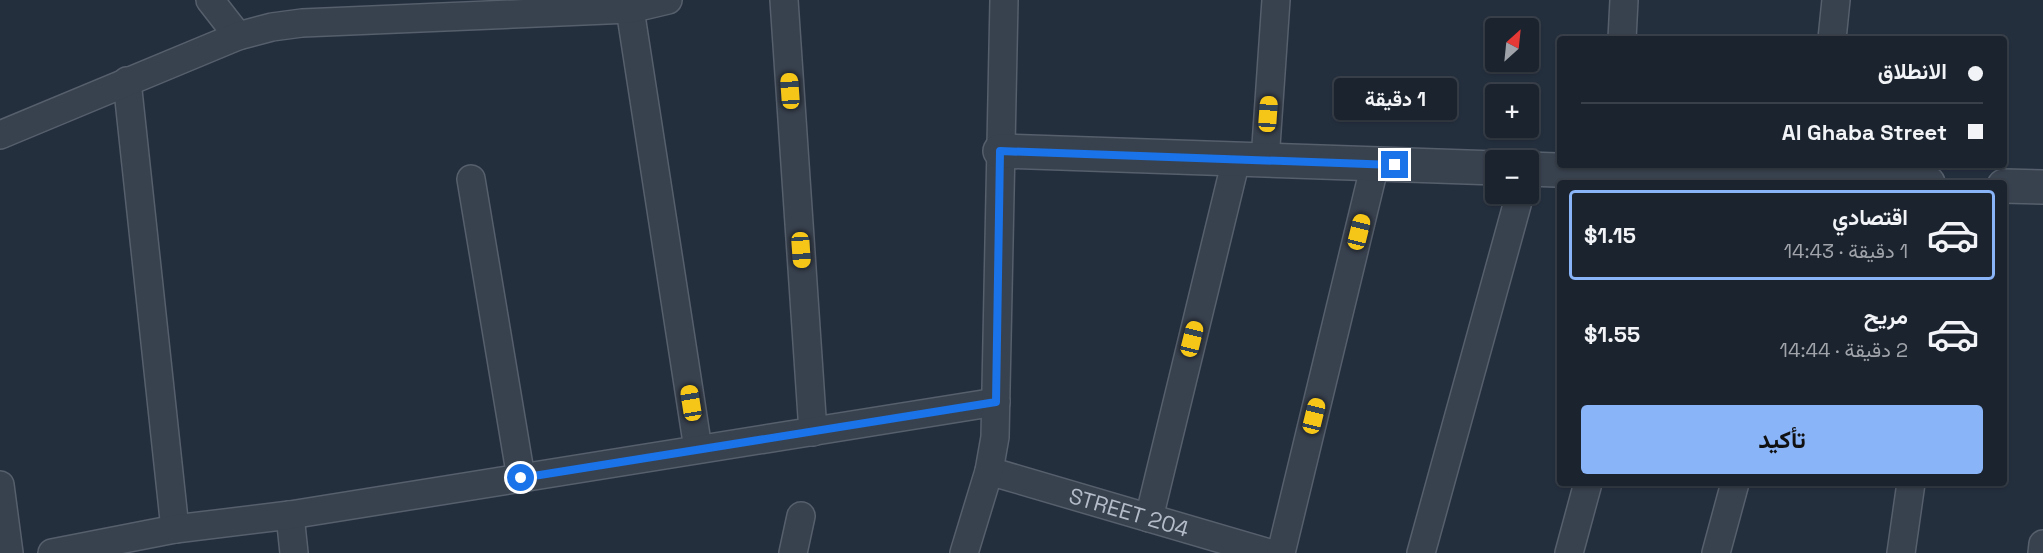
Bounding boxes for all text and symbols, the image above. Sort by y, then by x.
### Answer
north arrow [1485,18,1539,72]
map controls [1485,18,1539,204]
text: الانطلاق [1878,57,1947,85]
car [780,72,800,110]
callout: 1 دقيقة [1334,78,1456,120]
button: + [1485,84,1539,138]
text: 1 دقيقة [1365,86,1426,112]
car [1258,95,1278,133]
text: Al Ghaba Street [1782,118,1947,146]
button: − [1485,150,1539,204]
route end [1381,151,1408,178]
text: اقتصادي [1832,203,1908,231]
icon: car [1926,208,1980,262]
car [1346,212,1372,252]
text: $1.15 [1584,221,1636,249]
car [791,231,811,269]
text: 1 دقيقة · 14:43 [1784,238,1908,264]
text: مريح [1864,302,1908,330]
icon: car [1926,307,1980,361]
car [1179,319,1205,359]
text: $1.55 [1584,320,1640,348]
text: 2 دقيقة · 14:44 [1780,337,1908,363]
car [679,384,703,422]
car [1301,396,1327,436]
button: تأكيد [1581,405,1983,474]
route start [507,464,534,491]
street label: STREET 204 [1066,481,1193,543]

